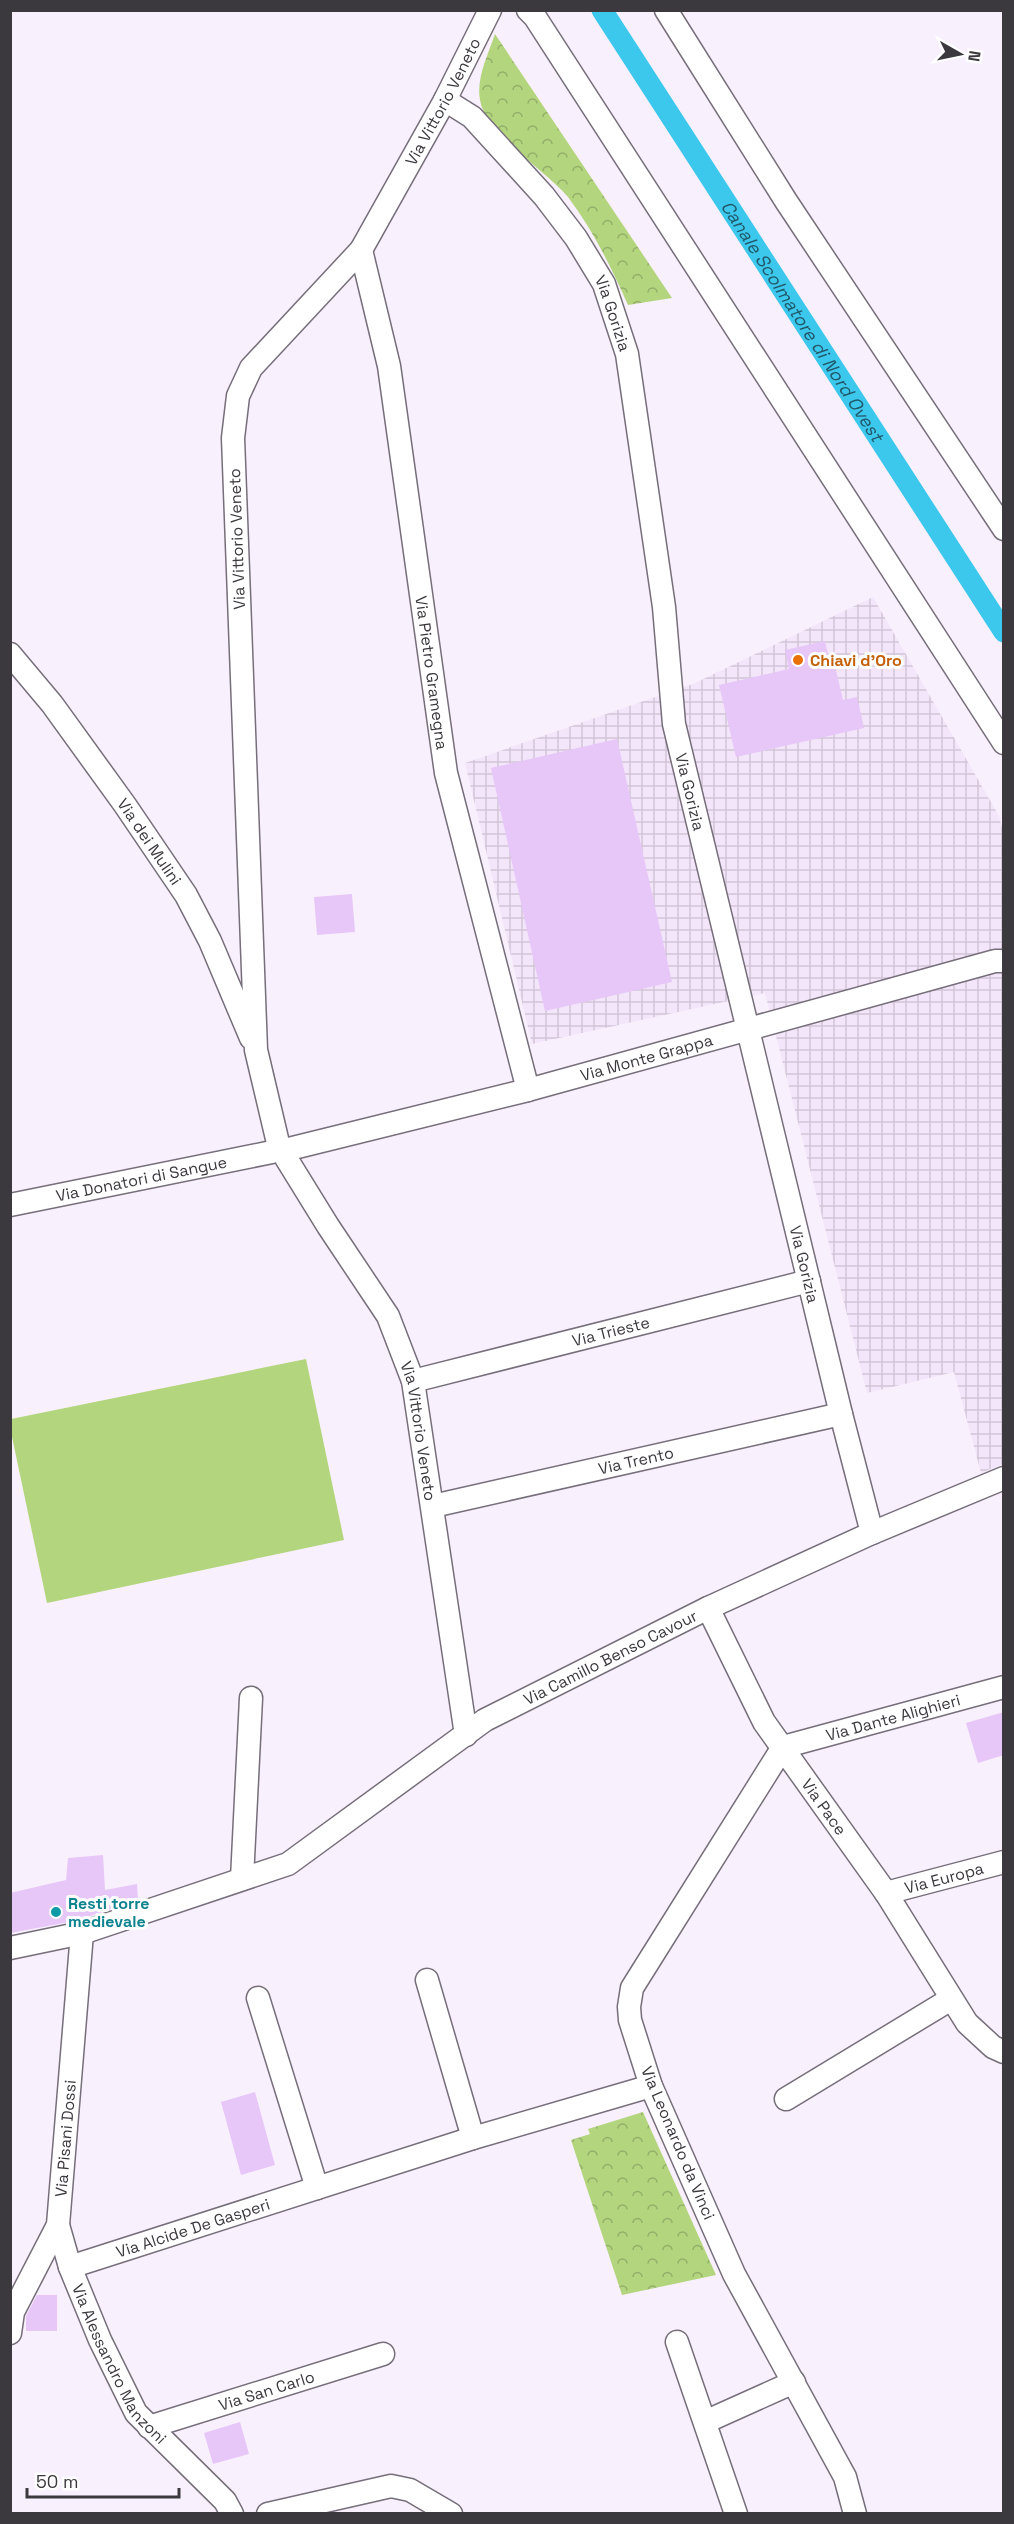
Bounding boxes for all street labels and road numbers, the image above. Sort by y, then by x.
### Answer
street label: Via Vittorio Veneto [400,34,485,169]
street label: Via Gorizia [590,271,636,354]
street label: Via Vittorio Veneto [224,468,250,610]
street label: Via Pietro Gramegna [411,594,453,751]
street label: Via Gorizia [671,751,710,833]
street label: Via dei Mulini [113,794,187,889]
street label: Via Monte Grappa [578,1029,715,1086]
street label: Via Donatori di Sangue [54,1151,229,1206]
street label: Via Gorizia [785,1223,824,1305]
street label: Via Trieste [570,1311,652,1351]
street label: Via Vittorio Veneto [396,1358,441,1502]
street label: Via Trento [596,1442,676,1479]
street label: Via Camillo Benso Cavour [520,1605,701,1709]
street label: Via Dante Alighieri [823,1689,962,1745]
street label: Via Pace [797,1774,852,1839]
street label: Via Europa [902,1857,986,1898]
street label: Via Leonardo da Vinci [636,2063,720,2223]
street label: Via Pisani Dossi [50,2079,80,2198]
street label: Via Alcide De Gasperi [113,2193,272,2262]
street label: Via Alessandro Manzoni [67,2280,171,2448]
street label: Via San Carlo [216,2366,317,2415]

